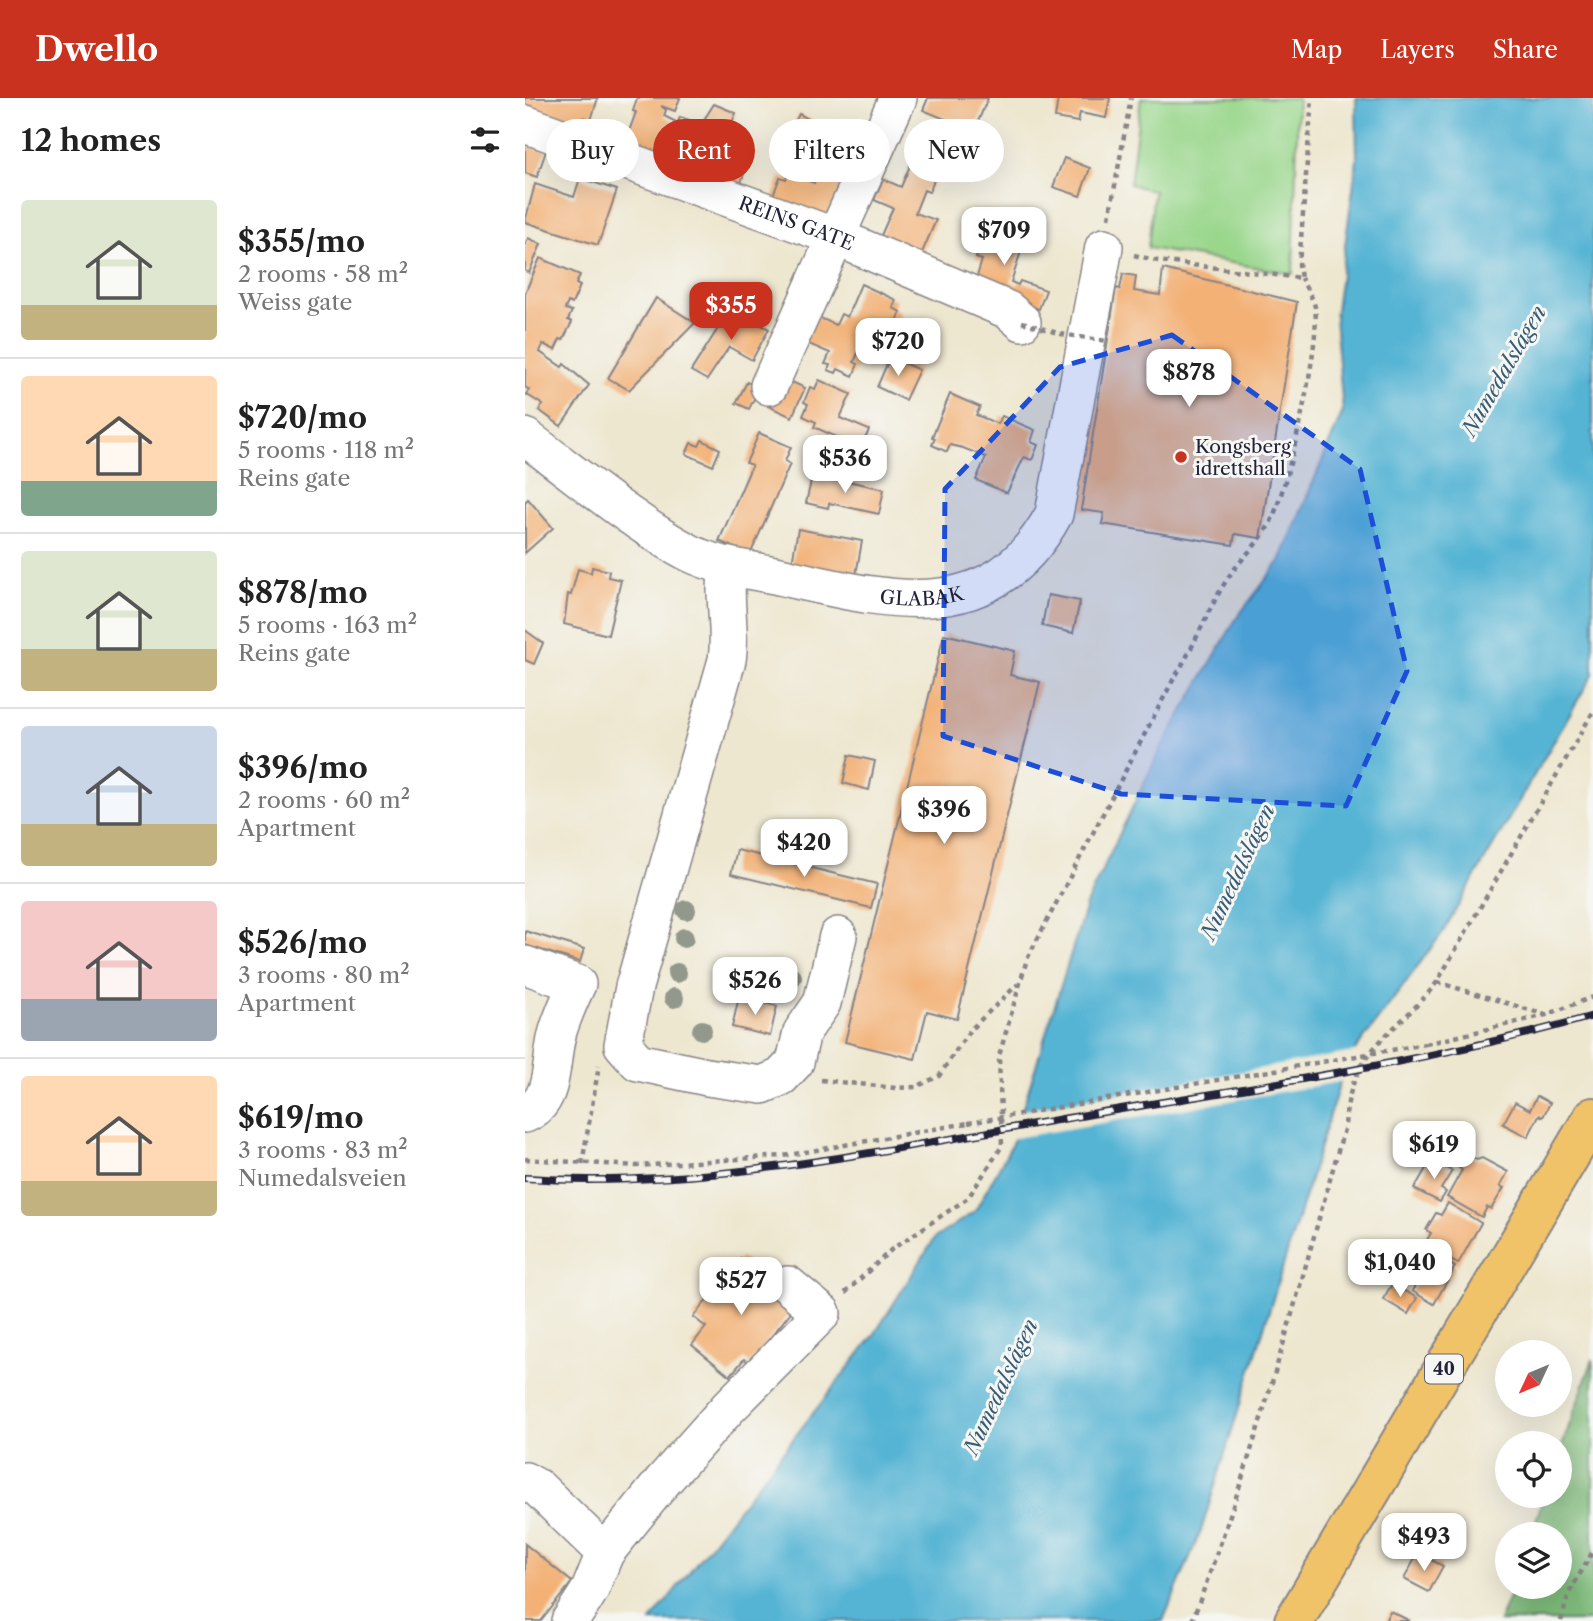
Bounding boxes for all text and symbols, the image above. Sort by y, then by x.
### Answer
text: Dwello [35,29,158,70]
text: Map [1291,35,1342,64]
text: Layers [1380,35,1455,64]
text: Share [1493,35,1558,64]
chip: Buy [546,119,639,182]
chip: Rent [653,119,755,182]
chip: Filters [769,119,890,182]
chip: New [904,119,1004,182]
icon: filters [466,121,504,159]
text: 12 homes [21,122,161,159]
street label: REINS GATE [736,192,858,255]
pin: $709 [963,208,1045,267]
text: $709 [977,216,1031,244]
text: $355/mo [238,223,365,260]
icon: home [77,228,161,312]
text: 2 rooms · 58 m² [238,260,408,288]
pin: $355 [690,282,772,342]
text: Weiss gate [238,288,352,316]
text: $355 [705,291,757,319]
water label: Numedalslågen [1455,301,1551,442]
pin: $720 [857,318,939,378]
text: $720 [871,327,925,355]
pin: $878 [1148,350,1230,409]
text: $878 [1162,358,1216,386]
text: $720/mo [238,399,367,436]
icon: home [77,404,161,488]
place label: Kongsberg idrettshall [1195,435,1292,480]
text: 5 rooms · 118 m² [238,436,414,464]
pin: $536 [804,436,886,495]
text: $536 [819,444,871,472]
marker: Kongsberg idrettshall [1173,449,1189,465]
text: Reins gate [238,464,350,492]
text: $878/mo [238,574,368,611]
icon: home [77,579,161,663]
street label: GLABAK [879,582,967,611]
text: 5 rooms · 163 m² [238,611,417,639]
text: Reins gate [238,639,350,667]
text: $396/mo [238,749,368,786]
icon: home [77,754,161,838]
text: 2 rooms · 60 m² [238,786,410,814]
pin: $396 [903,786,985,846]
text: $396 [917,795,971,823]
water label: Numedalslågen [1194,800,1280,945]
text: Apartment [238,814,356,842]
pin: $420 [763,820,845,879]
text: $420 [777,828,831,856]
text: $526/mo [238,924,367,961]
icon: home [77,929,161,1013]
pin: $526 [714,958,796,1017]
text: 3 rooms · 80 m² [238,961,410,989]
text: $526 [729,966,781,994]
text: Apartment [238,989,356,1017]
text: $619/mo [238,1099,363,1136]
icon: home [77,1104,161,1188]
pin: $619 [1393,1122,1475,1181]
text: $619 [1409,1130,1459,1158]
text: 3 rooms · 83 m² [238,1136,408,1164]
text: Numedalsveien [238,1164,407,1192]
pin: $1,040 [1343,1240,1457,1299]
text: $1,040 [1364,1248,1436,1276]
pin: $527 [700,1258,782,1317]
text: $527 [715,1266,767,1294]
water label: Numedalslågen [957,1315,1043,1460]
north arrow [1495,1340,1571,1418]
map controls [1495,1340,1572,1599]
road number: 40 [1425,1354,1463,1384]
button: locate [1495,1431,1572,1508]
pin: $493 [1383,1514,1465,1573]
text: $493 [1397,1522,1451,1550]
button: layers [1495,1522,1572,1599]

